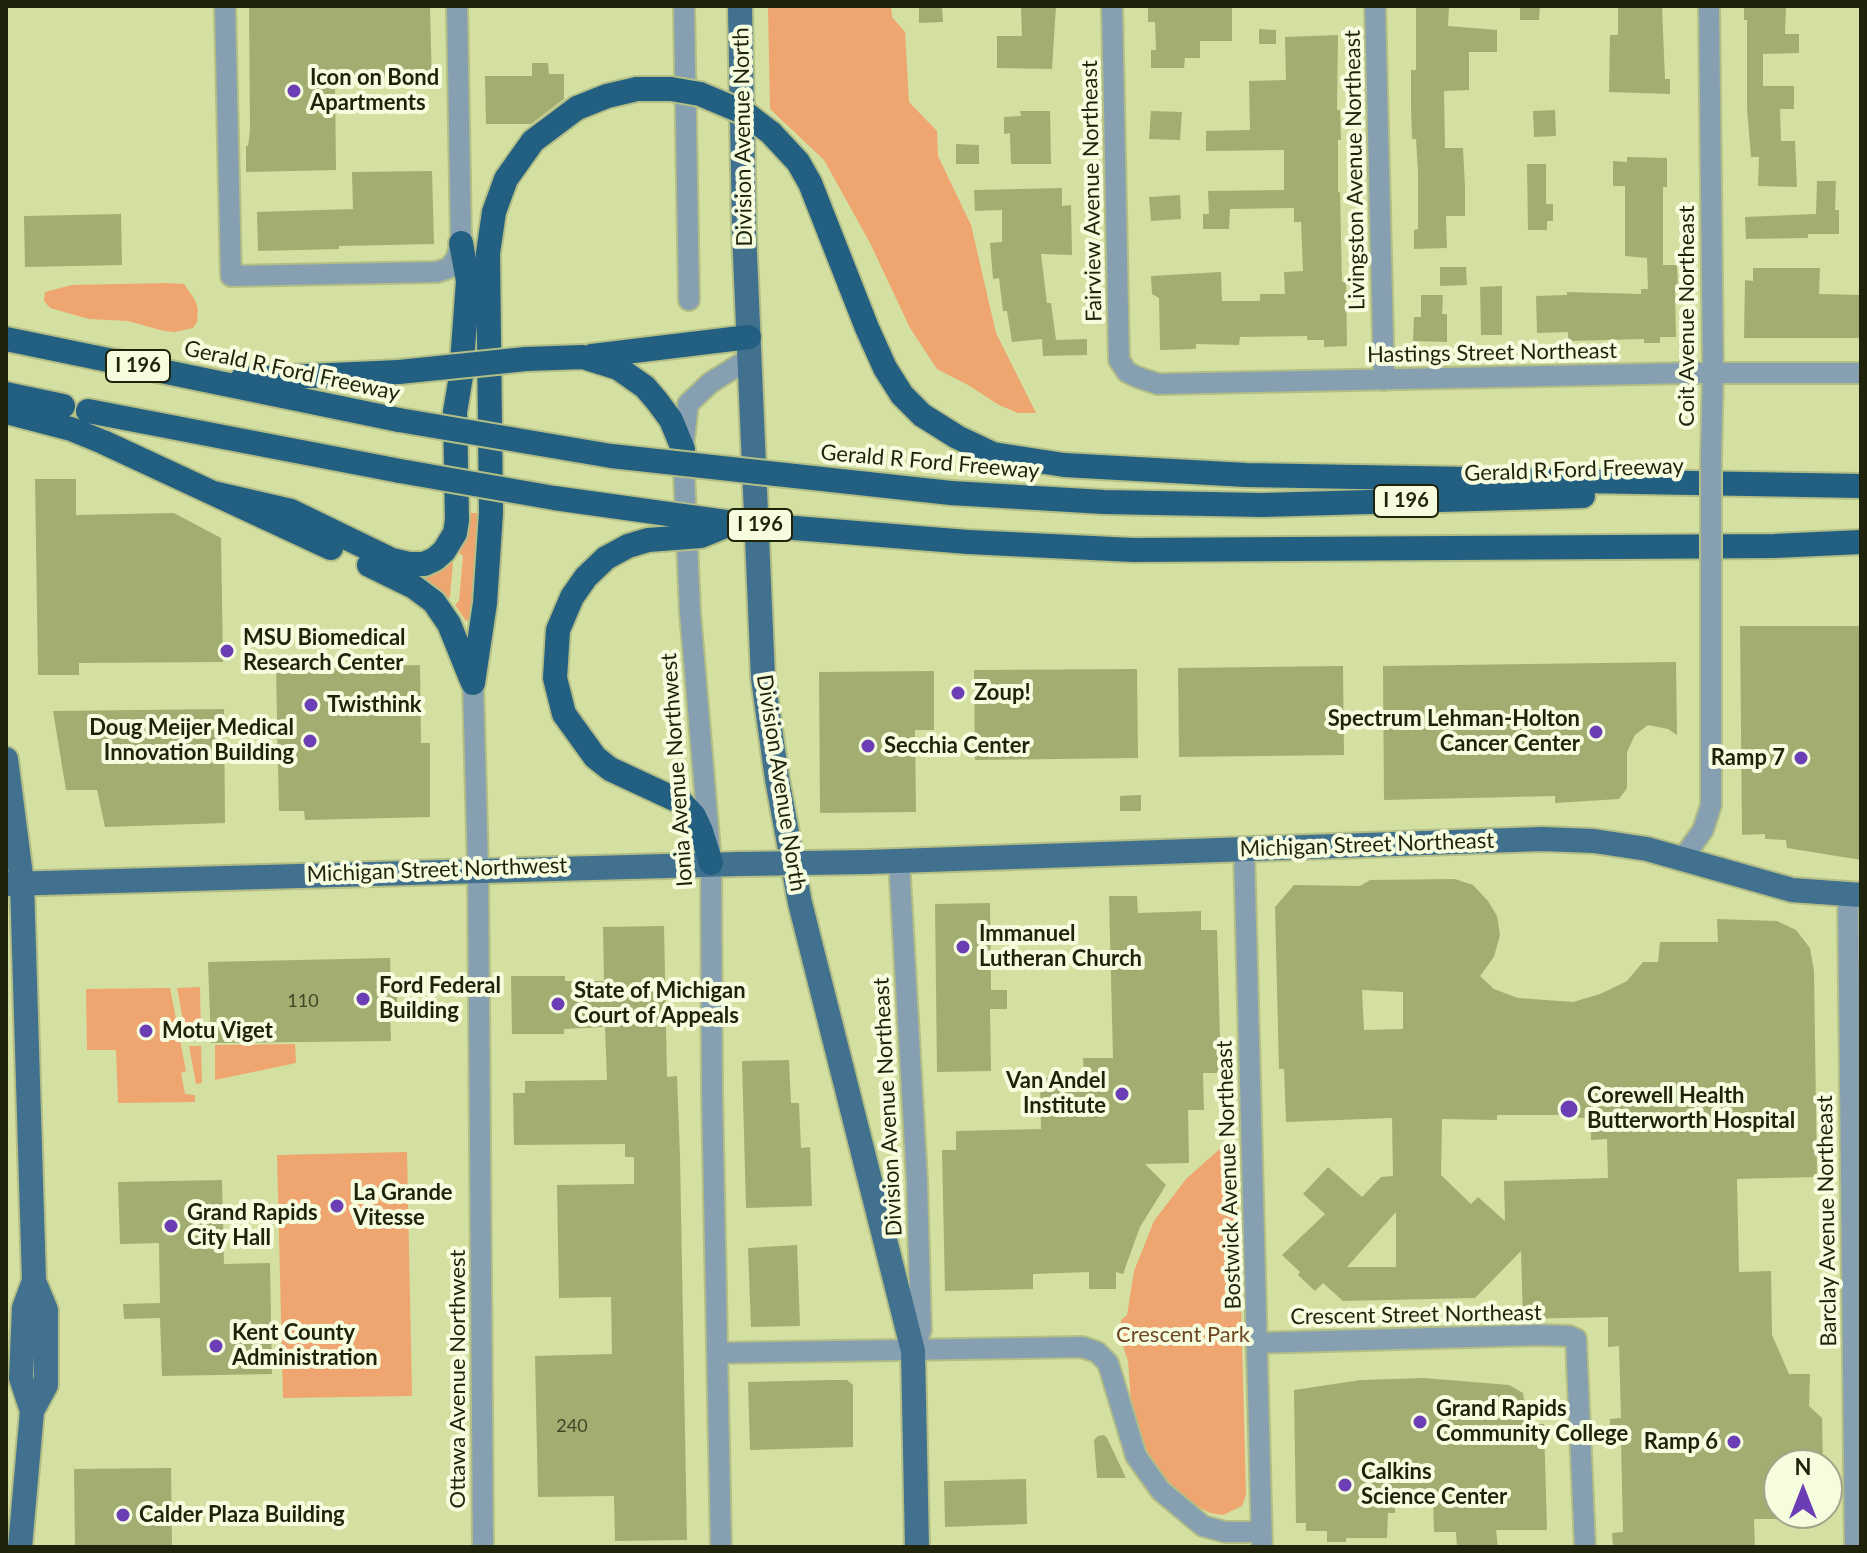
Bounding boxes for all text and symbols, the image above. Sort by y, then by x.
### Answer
street label: Division Avenue North [728,27,758,247]
street label: Livingston Avenue Northeast [1339,30,1371,310]
street label: Fairview Avenue Northeast [1077,60,1107,322]
place label: Icon on Bond Apartments [310,65,439,116]
marker: Icon on Bond Apartments [285,82,303,100]
street label: Coit Avenue Northeast [1674,205,1700,427]
street label: Gerald R Ford Freeway [182,335,402,407]
street label: Hastings Street Northeast [1367,338,1617,368]
road number: I 196 [106,350,170,382]
street label: Gerald R Ford Freeway [819,439,1041,485]
street label: Gerald R Ford Freeway [1464,453,1684,487]
road number: I 196 [1374,485,1438,517]
road number: I 196 [728,509,792,541]
place label: MSU Biomedical Research Center [243,625,406,676]
marker: MSU Biomedical Research Center [218,642,236,660]
street label: Ionia Avenue Northwest [656,652,698,888]
street label: Division Avenue North [751,673,811,893]
place label: Zoup! [974,680,1031,706]
marker: Zoup! [949,684,967,702]
place label: Twisthink [327,692,422,718]
marker: Twisthink [302,696,320,714]
place label: Spectrum Lehman-Holton Cancer Center [1328,706,1580,758]
place label: Doug Meijer Medical Innovation Building [89,715,294,766]
marker: Spectrum Lehman-Holton Cancer Center [1587,723,1605,741]
marker: Doug Meijer Medical Innovation Building [301,732,319,750]
place label: Secchia Center [884,733,1030,759]
marker: Secchia Center [859,737,877,755]
place label: Ramp 7 [1711,745,1785,771]
marker: Ramp 7 [1792,749,1810,767]
street label: Michigan Street Northeast [1239,827,1495,863]
street label: Michigan Street Northwest [306,852,568,888]
place label: Immanuel Lutheran Church [979,921,1142,972]
marker: Immanuel Lutheran Church [954,938,972,956]
place label: Ford Federal Building [379,973,501,1024]
street label: Division Avenue Northeast [868,977,908,1237]
place label: State of Michigan Court of Appeals [574,978,746,1030]
house number: 110 [287,990,319,1012]
marker: Ford Federal Building [354,990,372,1008]
marker: State of Michigan Court of Appeals [549,995,567,1013]
place label: Motu Viget [162,1018,273,1044]
marker: Motu Viget [137,1022,155,1040]
street label: Bostwick Avenue Northeast [1211,1040,1247,1310]
place label: Van Andel Institute [1006,1068,1106,1120]
place label: Corewell Health Butterworth Hospital [1587,1083,1795,1134]
marker: Van Andel Institute [1113,1085,1131,1103]
street label: Barclay Avenue Northeast [1812,1095,1842,1347]
marker: Corewell Health Butterworth Hospital [1558,1098,1580,1120]
place label: La Grande Vitesse [353,1180,453,1232]
marker: La Grande Vitesse [328,1197,346,1215]
place label: Grand Rapids City Hall [187,1200,318,1252]
marker: Grand Rapids City Hall [162,1217,180,1235]
street label: Ottawa Avenue Northwest [445,1250,471,1508]
street label: Crescent Street Northeast [1290,1300,1542,1330]
place label: Kent County Administration [232,1320,378,1372]
park label: Crescent Park [1116,1322,1250,1348]
marker: Kent County Administration [207,1337,225,1355]
place label: Grand Rapids Community College [1436,1396,1628,1448]
marker: Grand Rapids Community College [1411,1413,1429,1431]
house number: 240 [556,1415,588,1437]
place label: Ramp 6 [1644,1429,1718,1455]
marker: Ramp 6 [1725,1433,1743,1451]
north arrow [1763,1449,1843,1529]
text: N [1795,1453,1811,1480]
place label: Calkins Science Center [1361,1459,1507,1510]
marker: Calkins Science Center [1336,1476,1354,1494]
place label: Calder Plaza Building [139,1502,345,1528]
marker: Calder Plaza Building [114,1506,132,1524]

